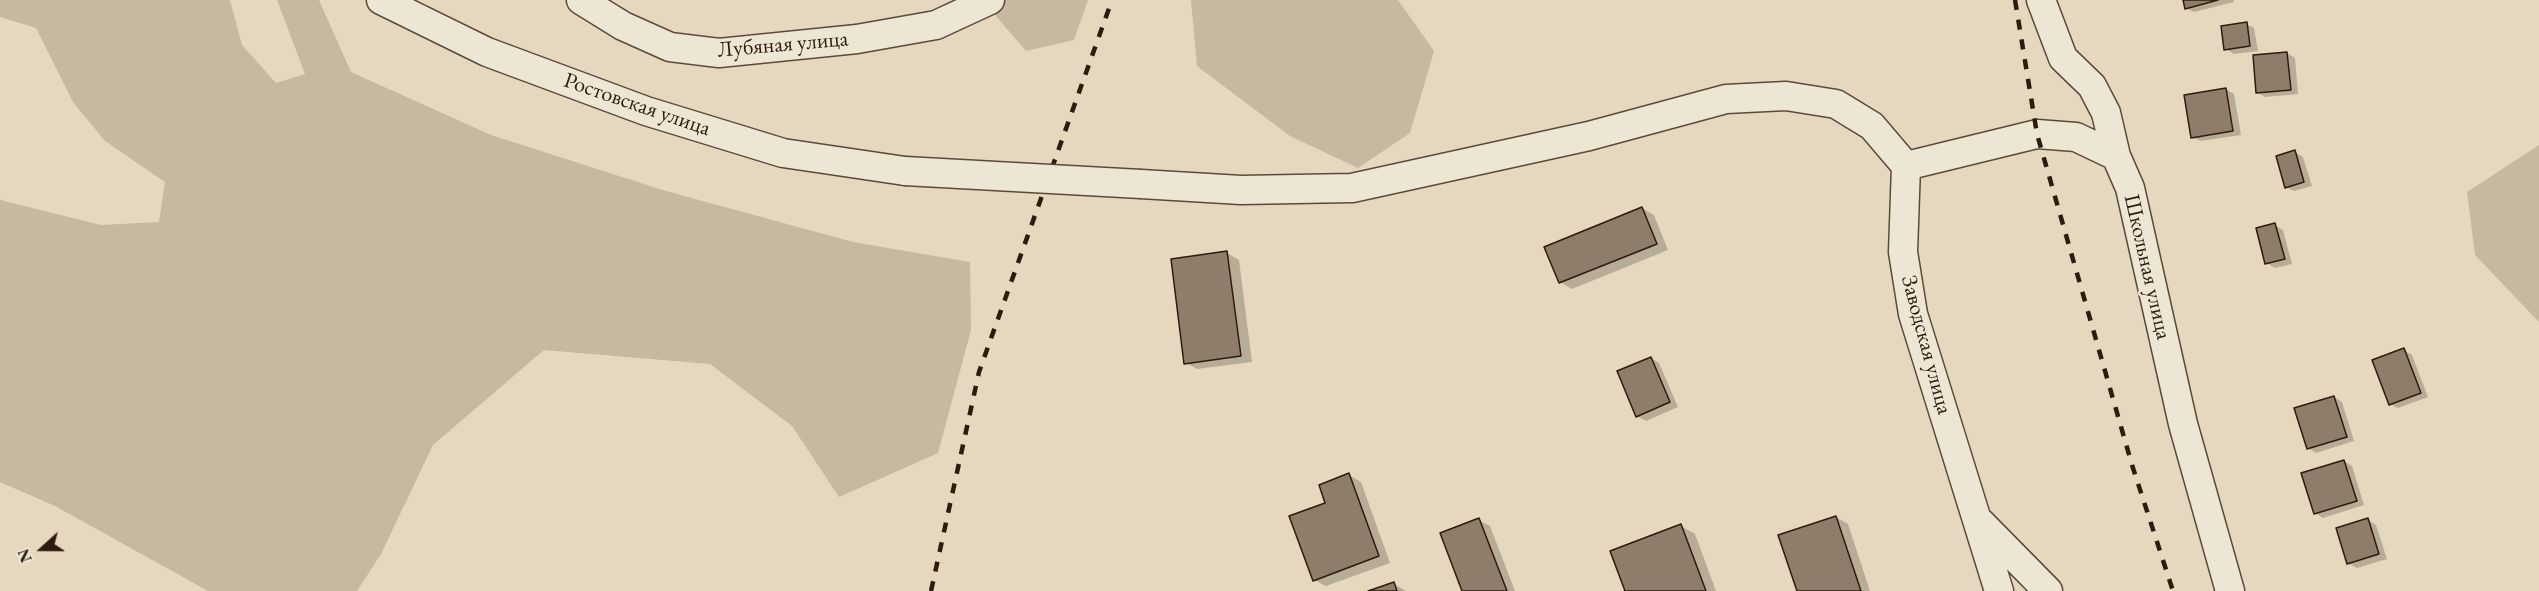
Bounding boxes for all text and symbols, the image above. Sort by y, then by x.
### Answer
street label: Лубяная улица [717,26,849,64]
street label: Ростовская улица [560,68,714,142]
street label: Школьная улица [2117,192,2177,342]
street label: Заводская улица [1895,273,1957,417]
north arrow [12,519,72,579]
text: N [13,546,37,565]

